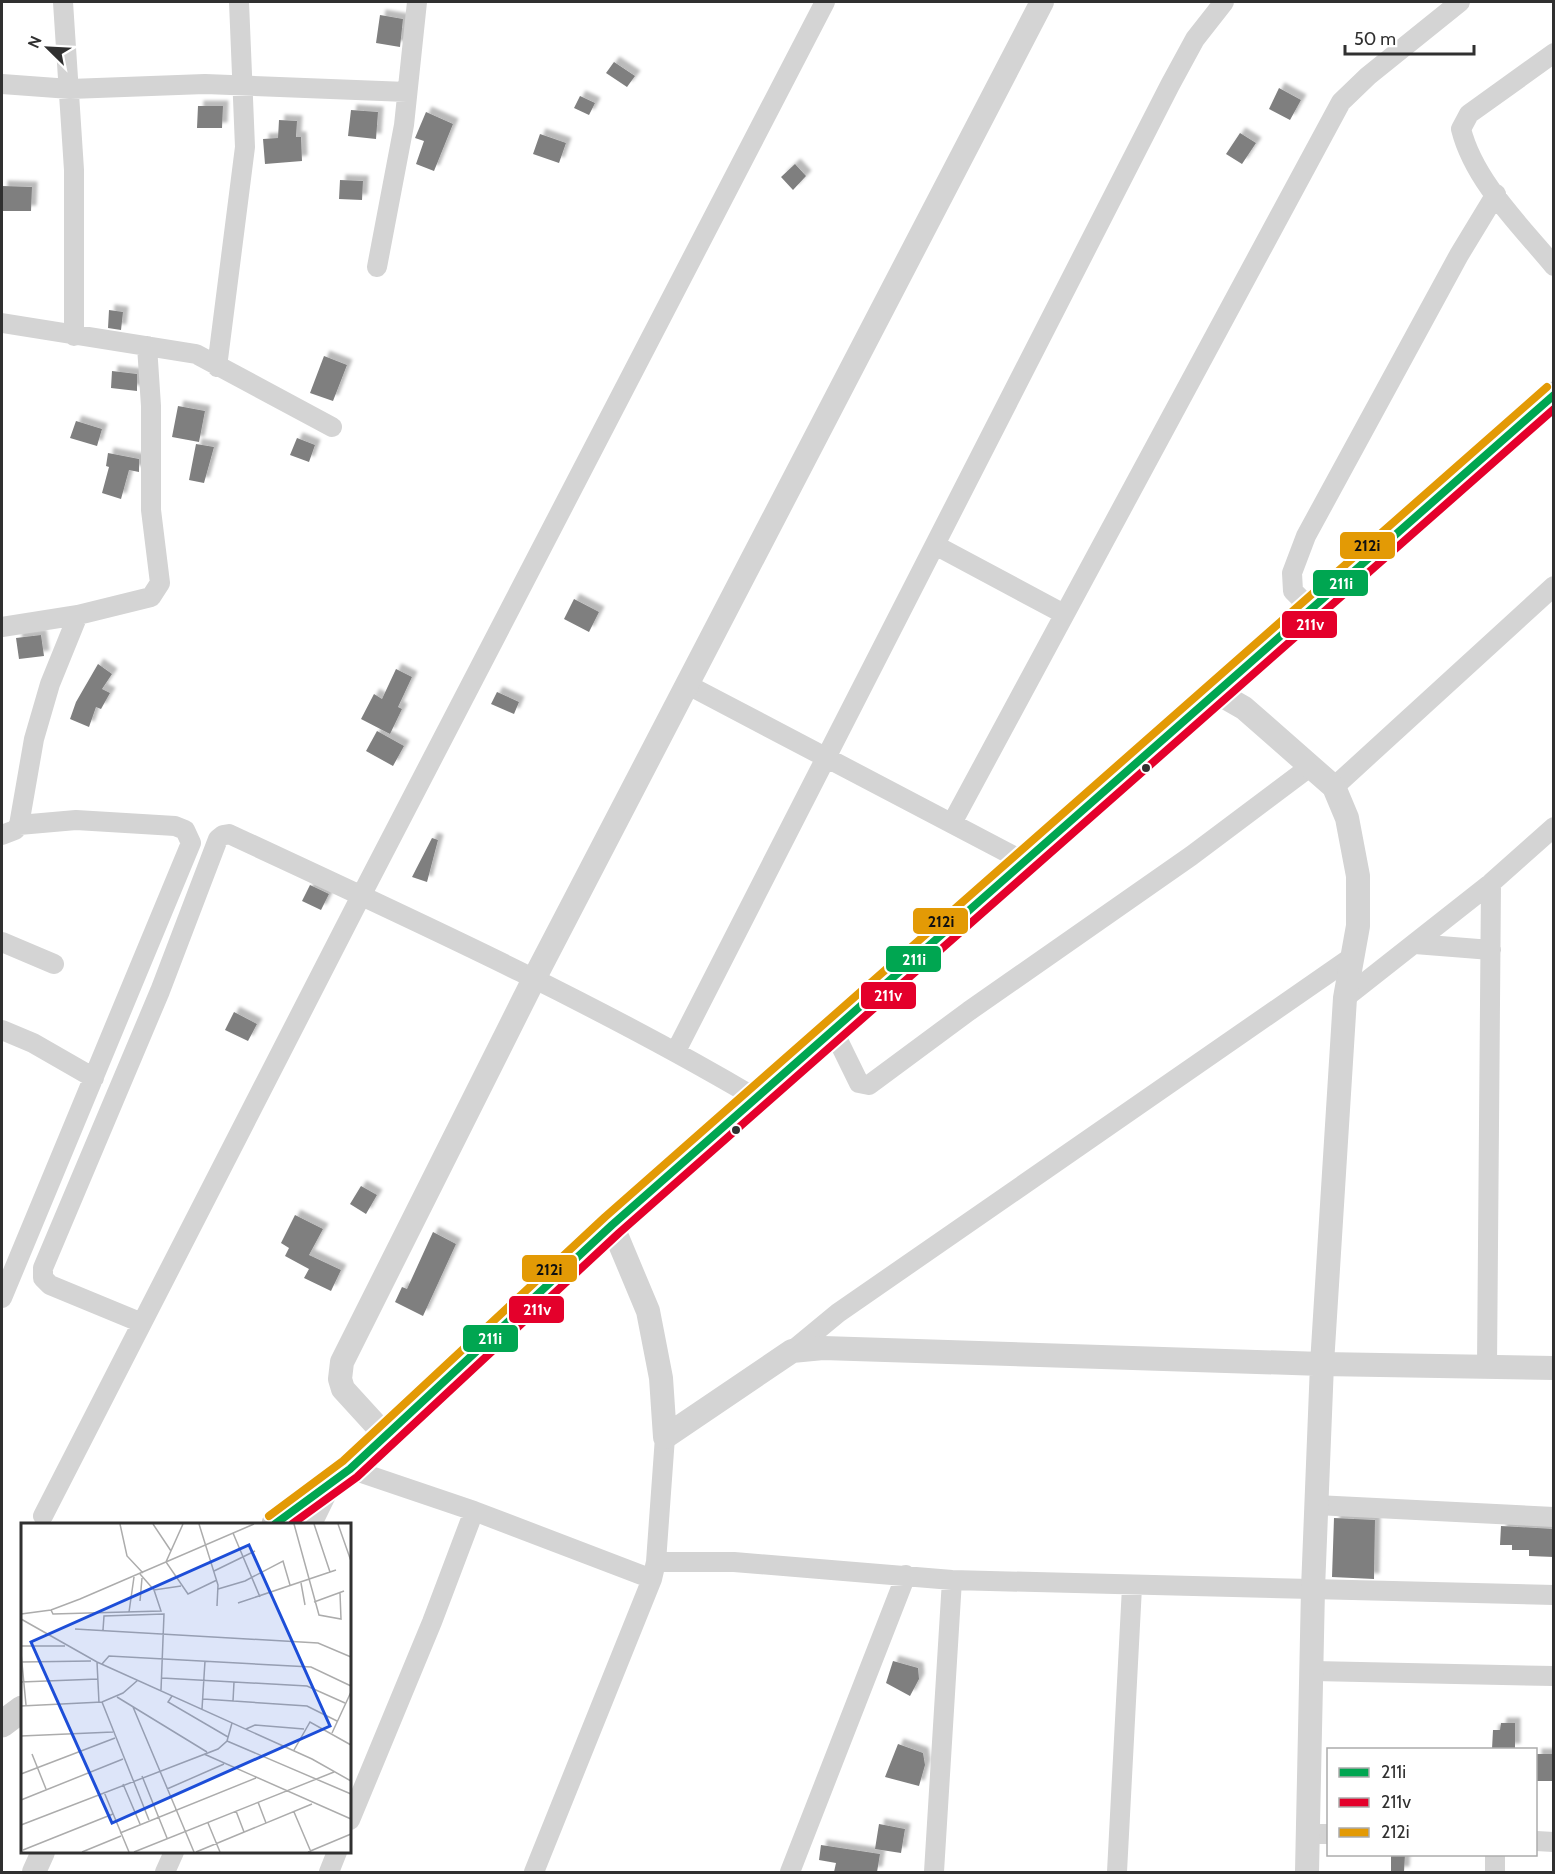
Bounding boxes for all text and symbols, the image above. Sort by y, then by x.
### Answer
north arrow [18,18,78,78]
scale bar [1345,18,1474,56]
text: 50 m [1354,28,1396,50]
text: N [24,33,46,51]
line badge: 212i [1339,531,1396,560]
text: 212i [1354,536,1380,555]
line badge: 211i [1312,569,1369,597]
text: 211i [1329,574,1353,593]
line badge: 211v [1281,610,1338,639]
text: 211v [1296,615,1324,634]
unlabelled marker [1140,762,1152,774]
line badge: 212i [912,907,969,935]
text: 212i [928,912,954,931]
line badge: 211i [885,945,942,973]
text: 211i [902,950,926,969]
line badge: 211v [860,981,917,1010]
text: 211v [874,986,902,1005]
unlabelled marker [730,1124,742,1136]
line badge: 212i [521,1254,578,1283]
text: 212i [536,1260,562,1279]
line badge: 211v [508,1295,565,1324]
text: 211v [523,1300,551,1319]
line badge: 211i [462,1324,519,1353]
text: 211i [478,1329,502,1348]
inset map [21,1523,351,1853]
legend [1327,1748,1537,1856]
text: 211i [1381,1761,1406,1783]
text: 211v [1381,1791,1411,1813]
text: 212i [1381,1821,1410,1843]

